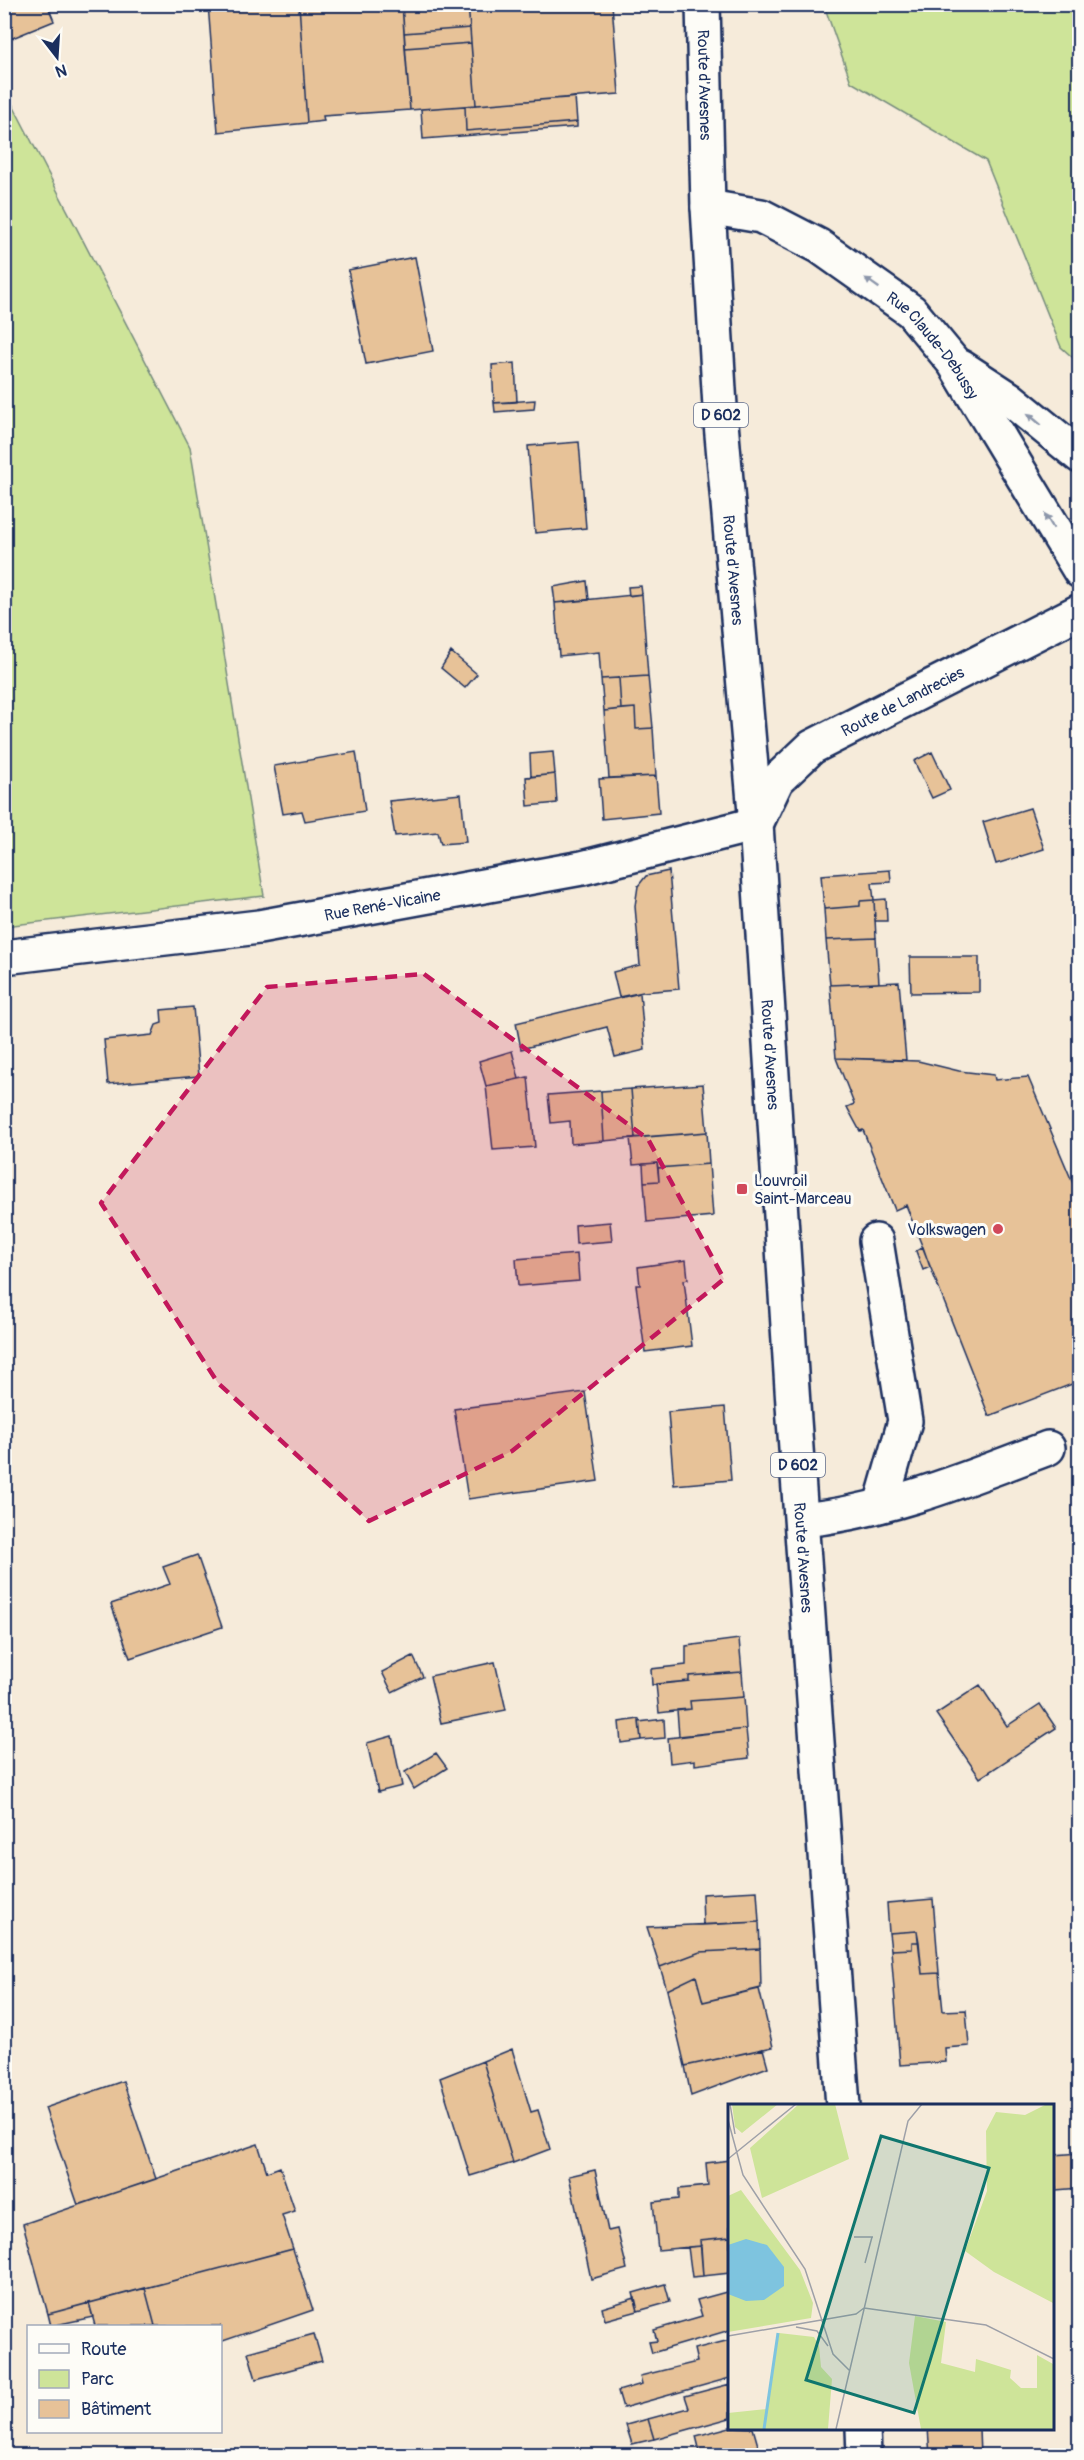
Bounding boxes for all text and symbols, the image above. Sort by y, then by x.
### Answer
north arrow [27,27,87,87]
street label: Route d'Avesnes [693,29,715,141]
text: N [53,59,69,82]
one-way arrow [864,278,880,290]
street label: Rue Claude-Debussy [882,288,983,403]
road number: D 602 [694,403,748,427]
one-way arrow [1026,413,1042,426]
one-way arrow [1044,513,1055,529]
street label: Route d'Avesnes [718,514,748,626]
street label: Route de Landrecies [838,662,968,742]
street label: Rue René-Vicaine [323,885,442,926]
street label: Route d'Avesnes [756,999,783,1110]
place label: Louvroil Saint-Marceau [754,1171,851,1209]
marker: Louvroil Saint-Marceau [735,1182,749,1196]
place label: Volkswagen [907,1220,986,1240]
marker: Volkswagen [991,1222,1005,1236]
road number: D 602 [771,1453,825,1477]
street label: Route d'Avesnes [789,1502,817,1613]
inset map [728,2104,1054,2430]
legend [27,2325,222,2433]
text: Route [81,2338,126,2361]
text: Parc [81,2368,114,2391]
text: Bâtiment [81,2398,152,2421]

